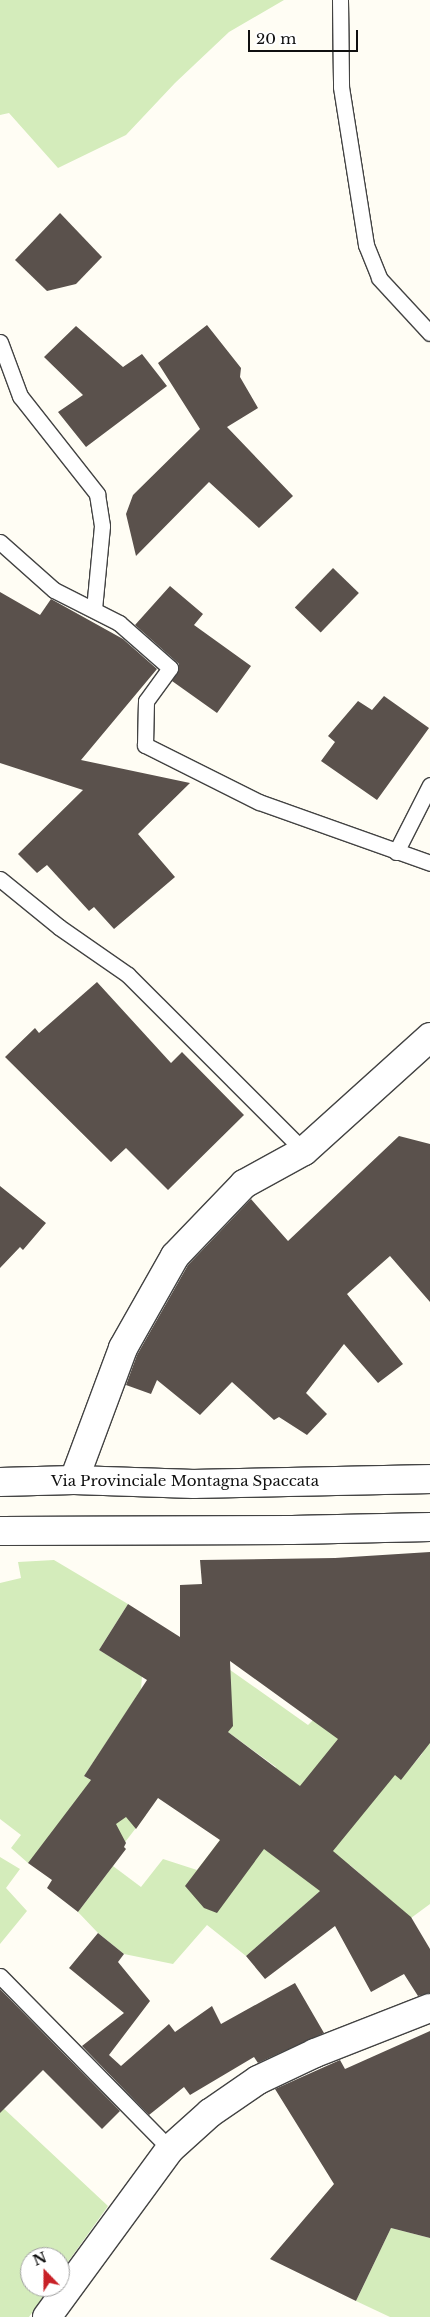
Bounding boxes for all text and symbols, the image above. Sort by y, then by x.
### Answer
scale bar [250,20,360,52]
text: 20 m [256,29,296,48]
street label: Via Provinciale Montagna Spaccata [51,1472,319,1490]
north arrow [20,2247,70,2297]
text: N [30,2248,49,2270]

